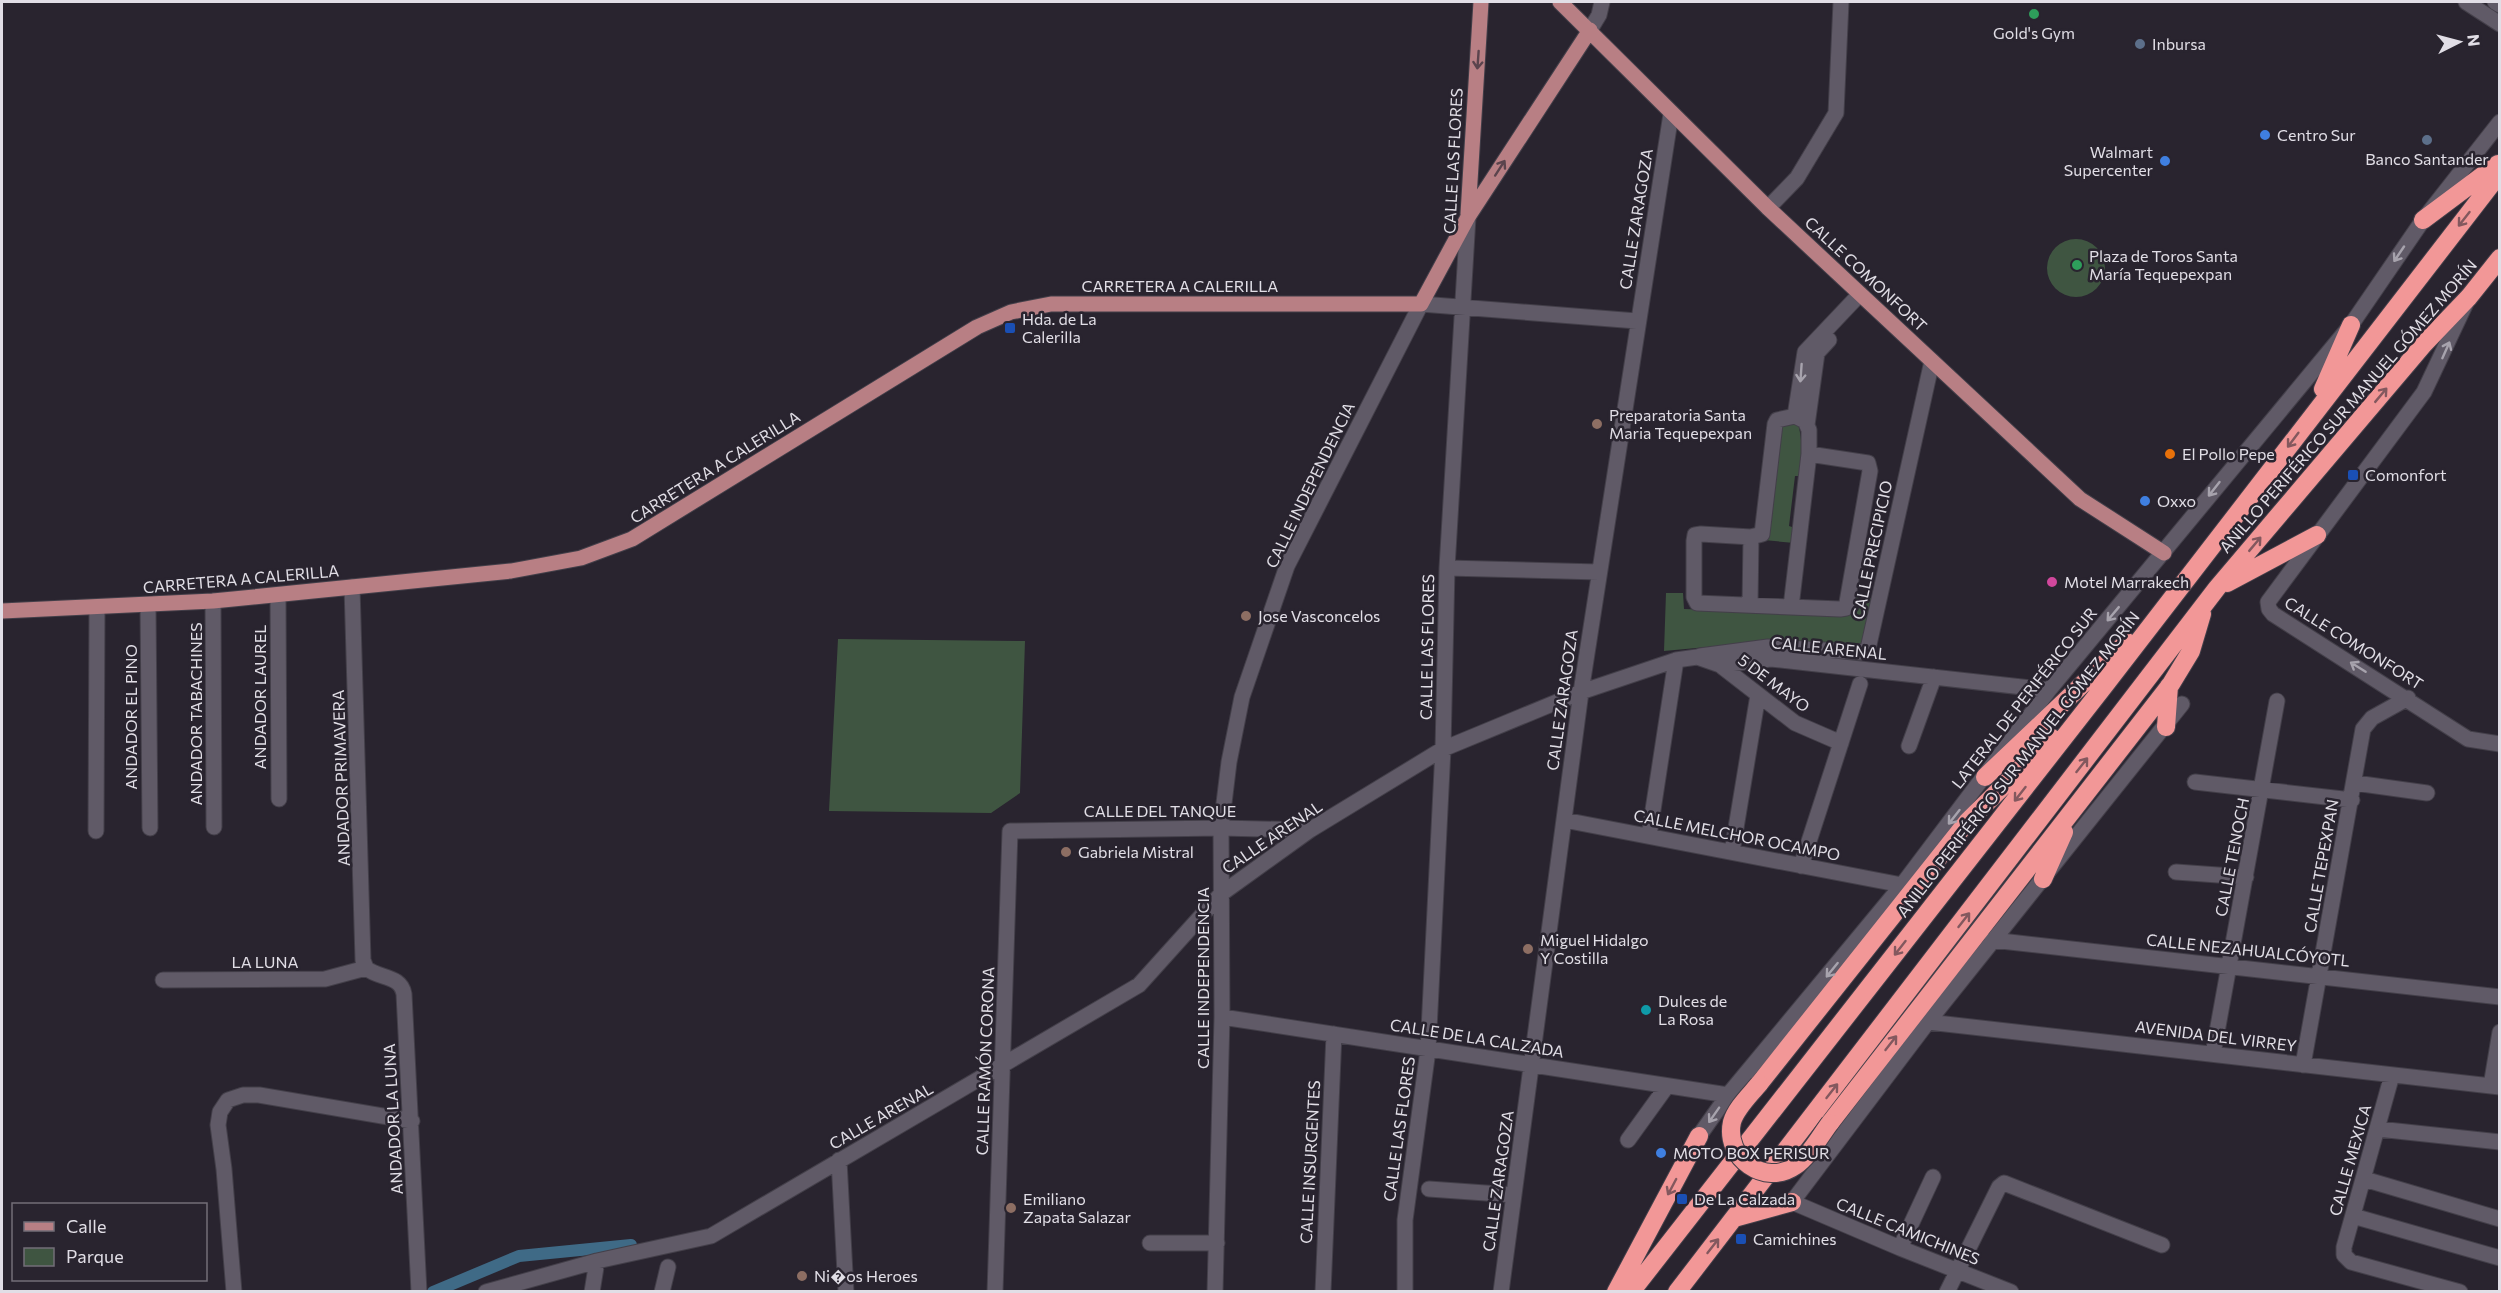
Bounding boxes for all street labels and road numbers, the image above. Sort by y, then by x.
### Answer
street label: CALLE LAS FLORES [1439,87,1466,234]
street label: CALLE ZARAGOZA [1615,147,1656,291]
street label: CALLE COMONFORT [1801,212,1931,335]
street label: ANILLO PERIFÉRICO SUR MANUEL GÓMEZ MORÍN [2215,255,2480,556]
street label: CARRETERA A CALERILLA [1082,276,1278,295]
street label: CALLE INDEPENDENCIA [1261,399,1358,571]
street label: CARRETERA A CALERILLA [626,406,803,527]
street label: CALLE PRECIPICIO [1847,479,1896,621]
street label: CARRETERA A CALERILLA [142,560,340,597]
street label: CALLE LAS FLORES [1416,574,1437,720]
street label: CALLE COMONFORT [2282,592,2427,693]
street label: LATERAL DE PERIFÉRICO SUR [1947,603,2100,792]
street label: ANILLO PERIFÉRICO SUR MANUEL GÓMEZ MORÍN [1892,607,2143,920]
street label: ANDADOR TABACHINES [186,622,205,806]
street label: ANDADOR LAUREL [250,625,269,769]
street label: CALLE ZARAGOZA [1542,628,1581,772]
street label: CALLE ARENAL [1770,632,1888,663]
street label: ANDADOR EL PINO [121,644,140,790]
street label: 5 DE MAYO [1735,650,1814,716]
street label: ANDADOR PRIMAVERA [328,689,353,867]
street label: CALLE ARENAL [1218,796,1325,877]
street label: CALLE TENOCH [2211,796,2252,918]
street label: CALLE TEPEXPAN [2299,798,2342,934]
street label: CALLE DEL TANQUE [1084,801,1236,820]
street label: CALLE MELCHOR OCAMPO [1632,805,1842,864]
street label: CALLE INDEPENDENCIA [1193,887,1212,1069]
street label: CALLE NEZAHUALCÓYOTL [2145,929,2351,970]
street label: LA LUNA [231,952,299,971]
street label: CALLE RAMÓN CORONA [972,966,997,1156]
street label: CALLE DE LA CALZADA [1389,1014,1565,1061]
street label: AVENIDA DEL VIRREY [2134,1016,2298,1055]
street label: ANDADOR LA LUNA [379,1043,406,1195]
street label: CALLE LAS FLORES [1379,1055,1418,1203]
street label: CALLE ARENAL [826,1078,936,1153]
street label: CALLE INSURGENTES [1296,1080,1323,1244]
street label: CALLE MEXICA [2325,1102,2375,1218]
street label: CALLE ZARAGOZA [1478,1109,1517,1253]
street label: CALLE CAMICHINES [1834,1193,1983,1268]

